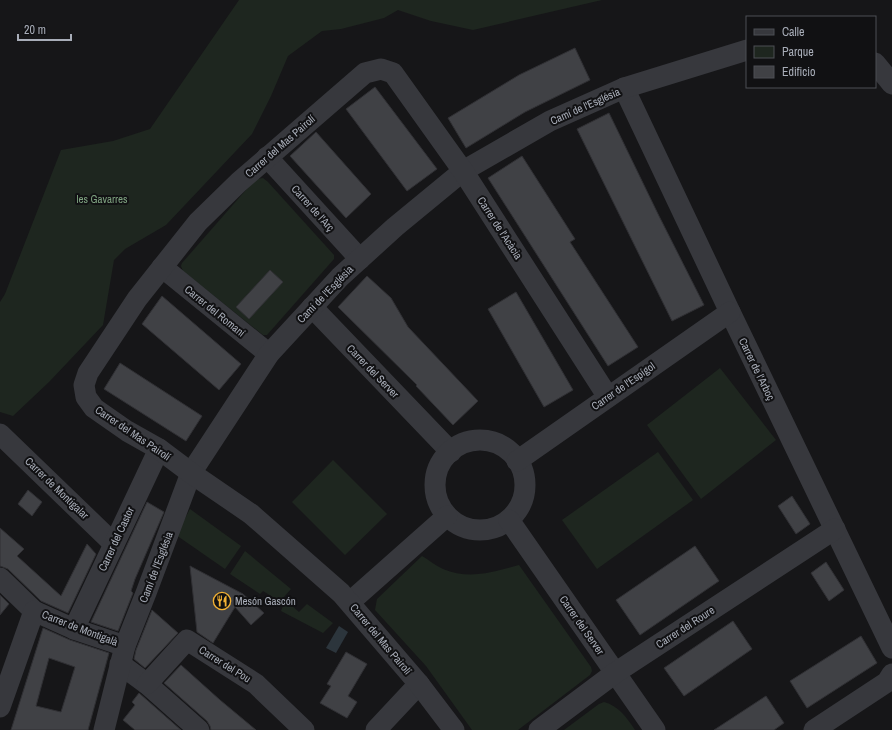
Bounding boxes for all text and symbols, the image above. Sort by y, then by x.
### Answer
scale bar [18,16,71,42]
legend [746,16,876,88]
text: 20 m [24,22,46,38]
text: Calle [782,24,804,40]
text: Parque [782,44,814,60]
text: Edificio [782,64,815,80]
street label: Camí de l'Església [548,84,622,128]
street label: Carrer del Mas Pairolí [242,111,318,180]
street label: Carrer de l'Arç [288,182,338,235]
park label: les Gavarres [76,192,128,206]
street label: Carrer de l'Acàcia [475,194,525,262]
street label: Camí de l'Església [294,262,356,326]
street label: Carrer del Romaní [182,282,249,340]
street label: Carrer de l'Arboç [736,335,778,403]
street label: Carrer del Server [344,341,402,401]
street label: Carrer de l'Espígol [589,359,657,413]
street label: Carrer del Mas Pairolí [93,403,174,464]
street label: Carrer de Montigalar [22,454,92,522]
street label: Carrer del Castor [95,505,137,573]
street label: Camí de l'Església [136,530,176,604]
restaurant icon: Mesón Gascón [212,591,232,611]
street label: Carrer del Server [556,593,608,657]
place label: Mesón Gascón [235,594,296,608]
street label: Carrer del Mas Pairolí [347,601,415,678]
street label: Carrer del Roure [653,603,717,651]
street label: Carrer de Montigalà [40,607,120,649]
street label: Carrer del Pou [196,643,254,685]

